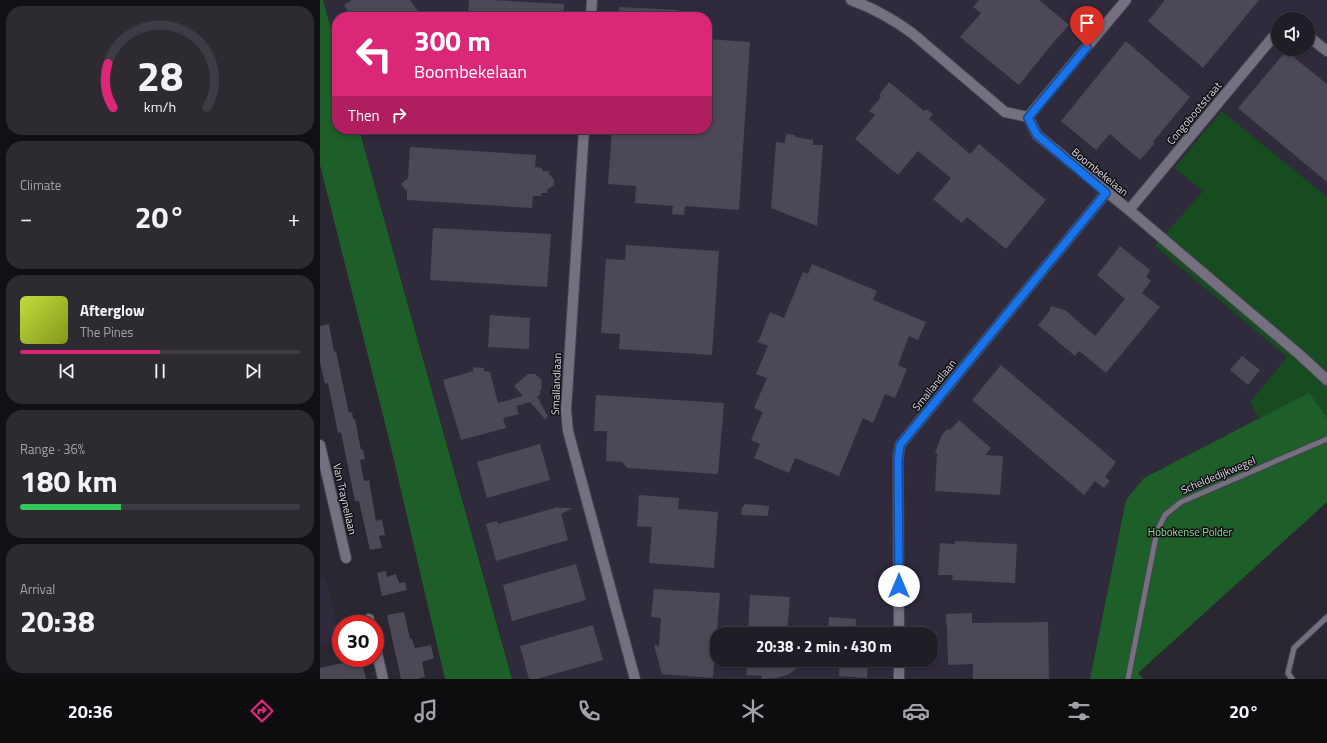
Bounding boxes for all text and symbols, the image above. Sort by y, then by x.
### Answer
pin [1070,6,1104,47]
icon: arrive [1076,12,1098,34]
map controls [1271,12,1315,56]
button: sound [1271,12,1315,56]
text: 300 m [414,19,491,62]
icon: left [348,28,400,80]
text: 28 [137,44,183,107]
text: Boombekelaan [414,58,527,85]
street label: Congobootstraat [1163,78,1225,148]
text: km/h [144,96,176,118]
text: Then [348,104,380,127]
icon: right [388,104,410,126]
street label: Boombekelaan [1068,144,1132,200]
text: Climate [20,175,61,195]
text: 20° [135,194,185,240]
text: − [20,201,32,235]
text: + [288,201,300,235]
text: Afterglow [80,299,145,322]
text: The Pines [80,322,133,342]
street label: Smallandlaan [547,352,565,415]
street label: Smallandlaan [908,356,960,414]
icon: previous [56,360,78,382]
icon: pause [149,360,171,382]
icon: next [242,360,264,382]
text: Range · 36% [20,439,85,459]
street label: Scheldedijkwegel [1178,452,1258,498]
text: 180 km [20,458,118,504]
street label: Van Traynellaan [329,462,361,536]
park label: Hobokense Polder [1148,524,1232,540]
position arrow [878,565,920,607]
text: Arrival [20,579,55,599]
text: 20:38 [20,598,95,644]
speed limit sign: 30 [332,615,384,667]
text: 20:38 · 2 min · 430 m [756,635,892,658]
icon: directions [248,697,276,725]
icon: music [412,697,440,725]
icon: phone [575,697,603,725]
icon: climate [739,697,767,725]
icon: car [902,697,930,725]
icon: filters [1065,697,1093,725]
text: 20:36 [68,698,113,725]
text: 20° [1229,698,1259,725]

